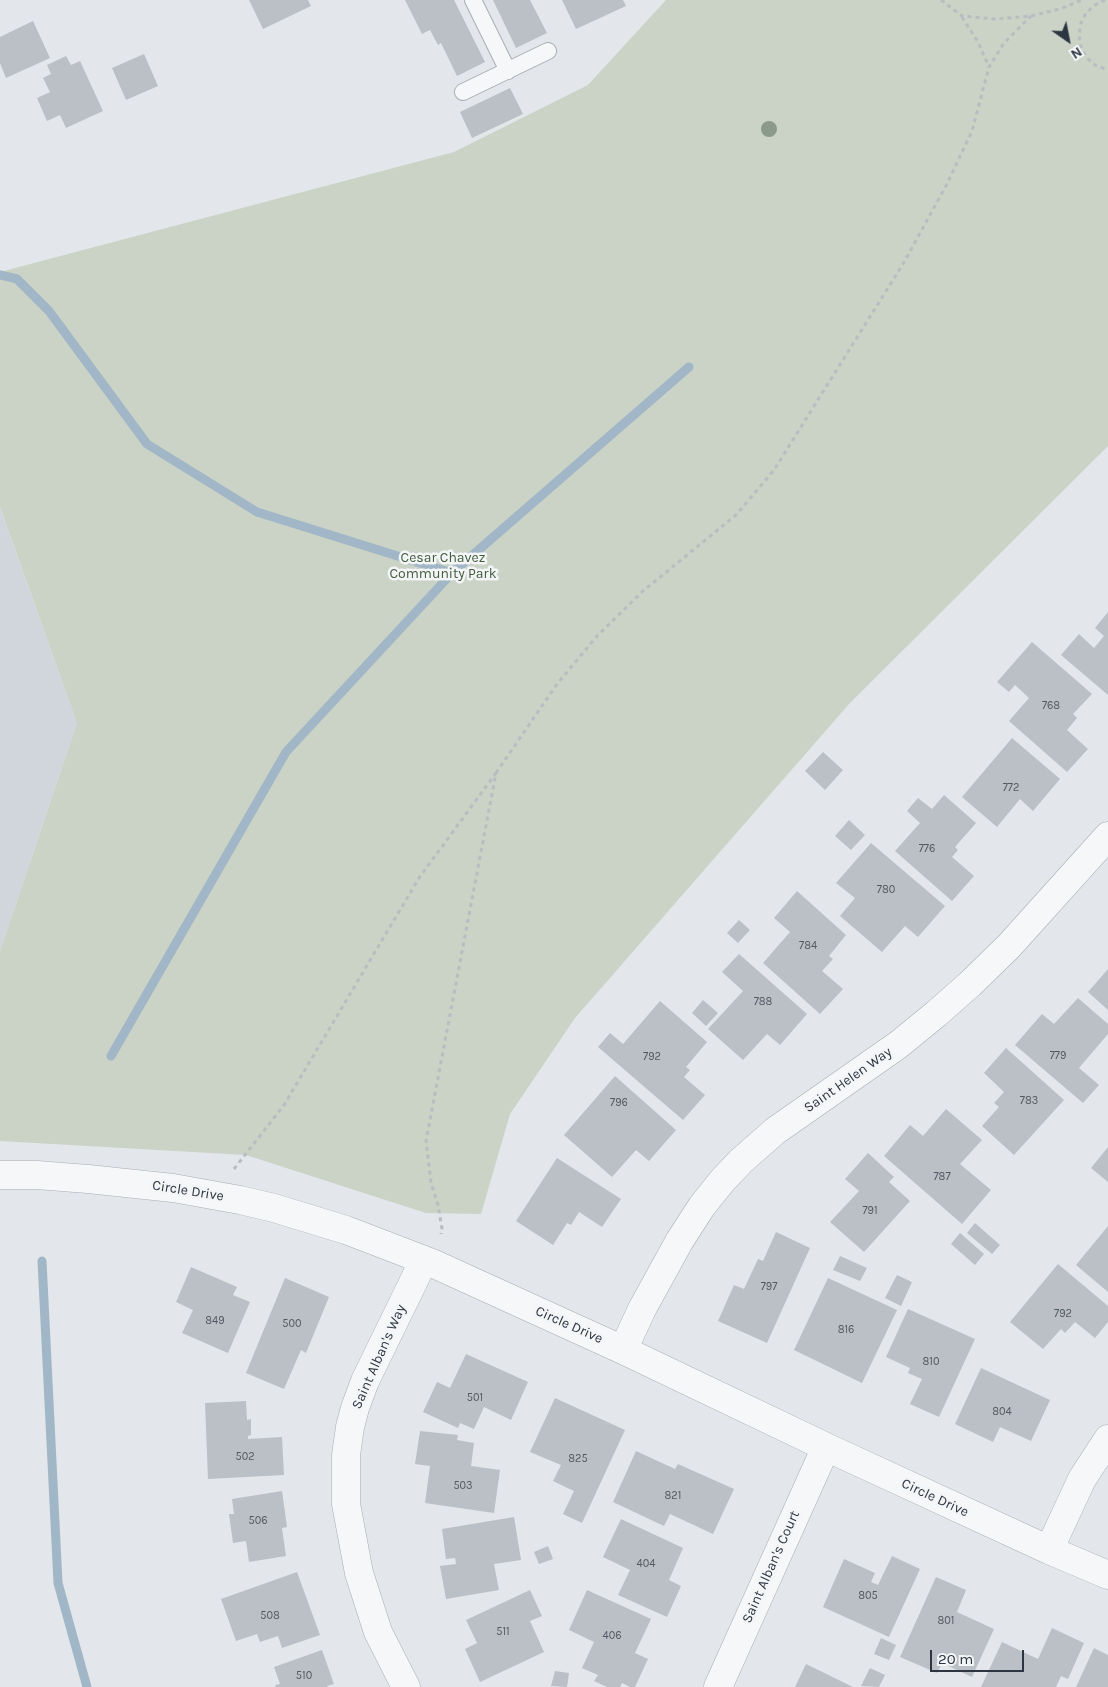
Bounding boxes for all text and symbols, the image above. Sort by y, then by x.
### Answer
north arrow [1043,15,1093,65]
text: N [1068,43,1085,63]
park label: Cesar Chavez Community Park [389,550,497,582]
house number: 768 [1042,699,1060,713]
house number: 772 [1003,781,1019,795]
house number: 776 [919,842,935,856]
house number: 780 [877,883,895,897]
house number: 784 [799,939,817,953]
house number: 788 [754,995,772,1009]
street label: Saint Helen Way [801,1044,895,1116]
house number: 779 [1050,1049,1066,1063]
house number: 792 [643,1050,661,1064]
house number: 783 [1020,1094,1038,1108]
house number: 796 [610,1096,628,1110]
house number: 787 [933,1170,951,1184]
street label: Circle Drive [151,1177,225,1205]
house number: 791 [862,1204,878,1218]
house number: 797 [761,1280,777,1294]
street label: Saint Alban's Way [348,1302,410,1412]
street label: Circle Drive [533,1303,605,1347]
house number: 792 [1054,1307,1072,1321]
house number: 849 [205,1314,225,1328]
house number: 500 [282,1317,302,1331]
house number: 816 [838,1323,854,1337]
house number: 810 [923,1355,939,1369]
house number: 501 [467,1391,483,1405]
house number: 804 [992,1405,1012,1419]
house number: 502 [235,1450,255,1464]
house number: 825 [568,1452,588,1466]
street label: Circle Drive [899,1475,971,1521]
house number: 503 [453,1479,473,1493]
house number: 821 [665,1489,681,1503]
street label: Saint Alban's Court [739,1508,803,1626]
house number: 506 [248,1514,268,1528]
house number: 404 [637,1557,655,1571]
house number: 805 [858,1589,878,1603]
house number: 508 [260,1609,280,1623]
house number: 801 [938,1614,954,1628]
house number: 511 [496,1625,510,1639]
house number: 406 [603,1629,621,1643]
scale bar [933,1640,1027,1672]
text: 20 m [938,1650,973,1668]
house number: 510 [296,1669,312,1683]

